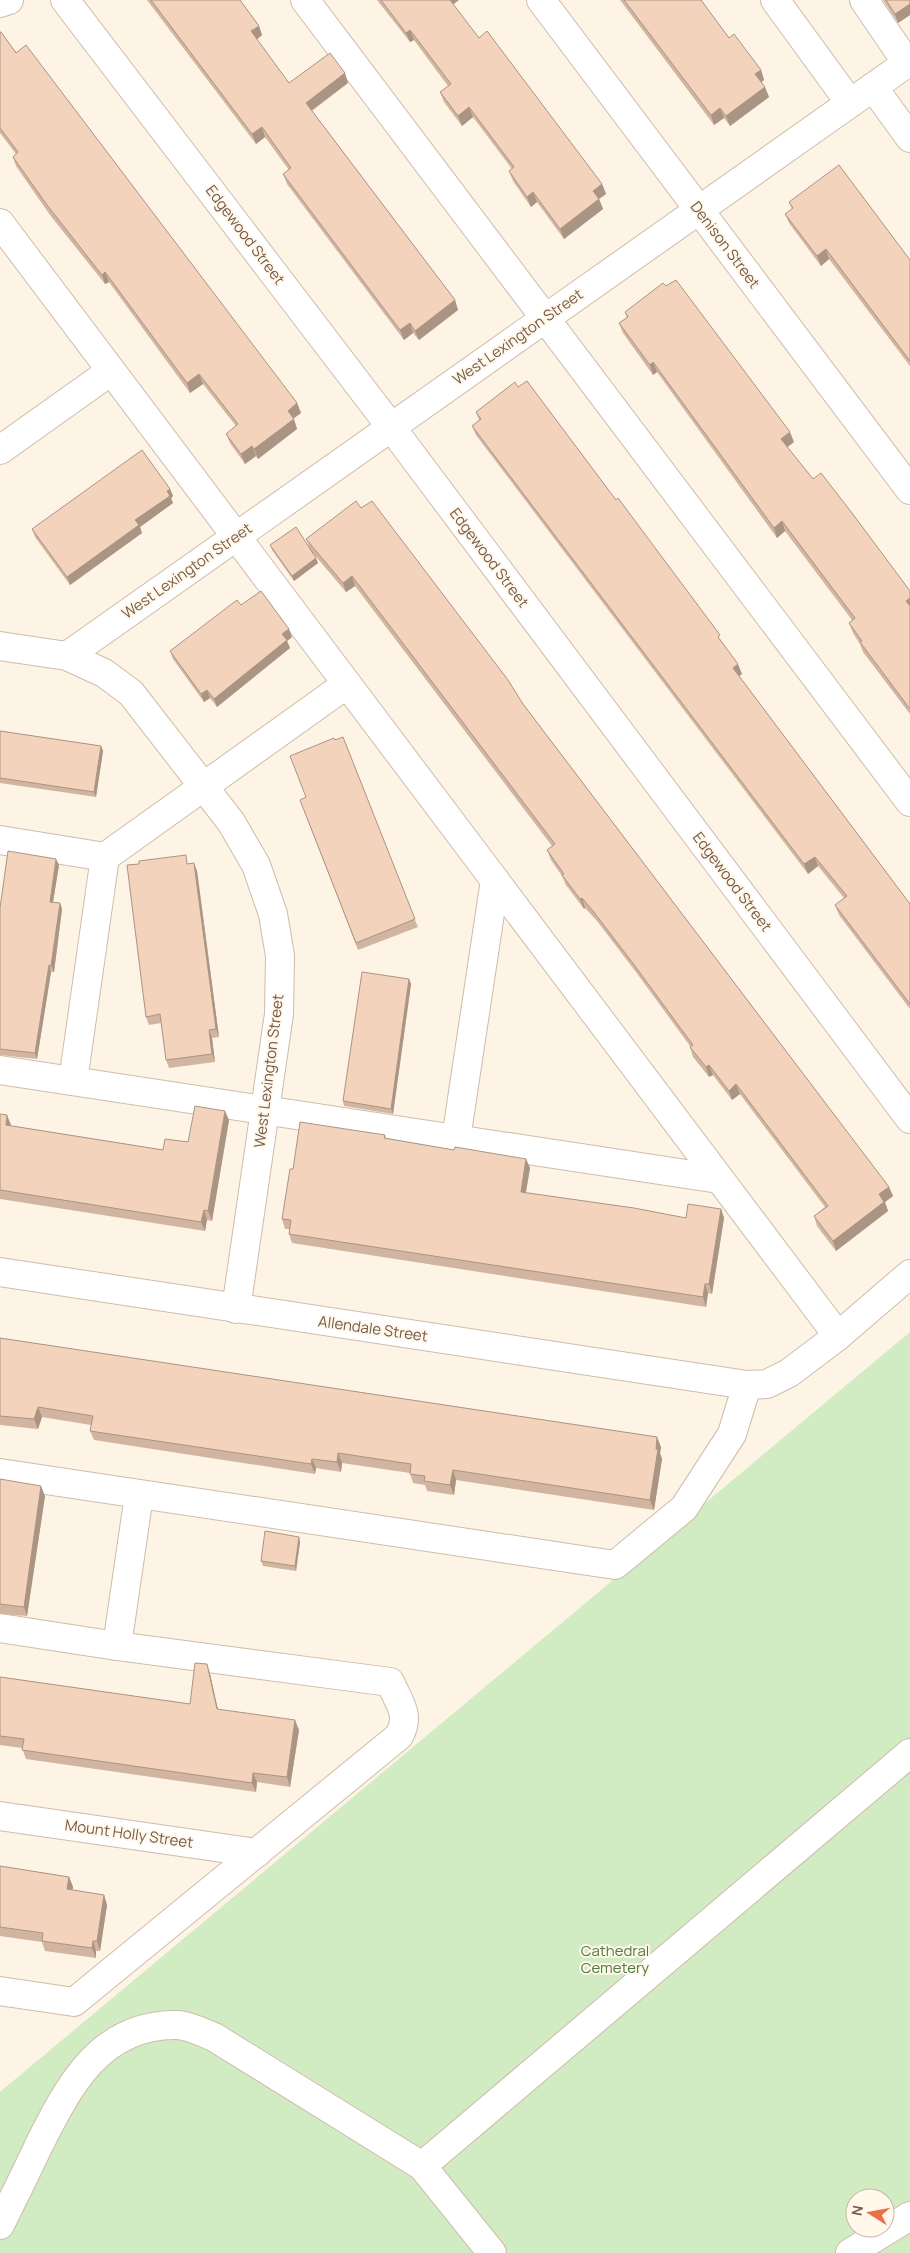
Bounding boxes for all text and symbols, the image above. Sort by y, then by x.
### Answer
street label: Edgewood Street [201,181,290,289]
street label: Denison Street [686,197,765,292]
street label: West Lexington Street [448,284,587,390]
street label: Edgewood Street [445,504,534,612]
street label: West Lexington Street [117,518,256,624]
street label: Edgewood Street [688,828,777,936]
street label: West Lexington Street [249,993,288,1149]
street label: Allendale Street [317,1310,429,1347]
street label: Mount Holly Street [64,1814,195,1853]
park label: Cathedral Cemetery [581,1940,649,1978]
north arrow [845,2188,895,2238]
text: N [846,2204,867,2217]

